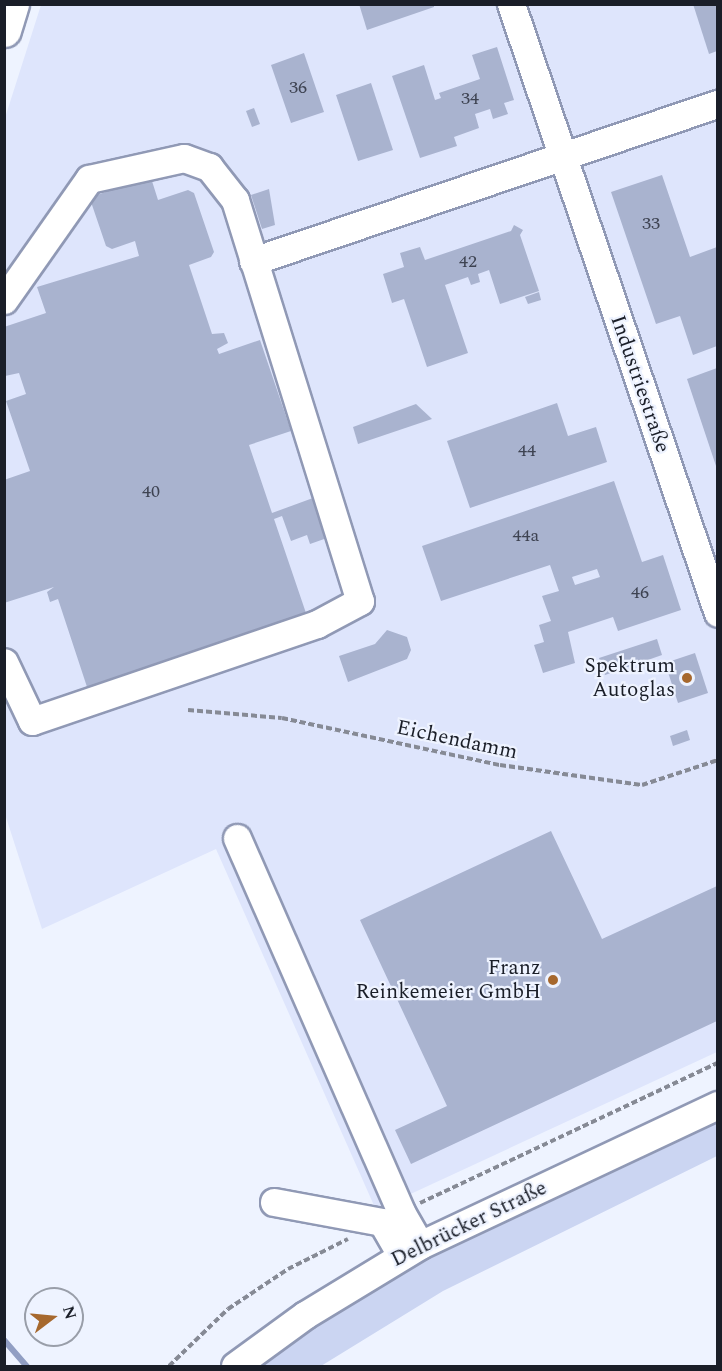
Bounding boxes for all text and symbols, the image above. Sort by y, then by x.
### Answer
house number: 36 [289,77,307,99]
house number: 34 [461,88,479,110]
house number: 33 [642,213,660,235]
house number: 42 [459,251,477,273]
street label: Industriestraße [605,312,675,456]
house number: 44 [518,440,536,462]
house number: 40 [142,481,160,503]
house number: 44a [513,525,539,547]
house number: 46 [631,582,649,604]
place label: Spektrum Autoglas [585,653,675,703]
marker: Spektrum Autoglas [680,671,694,685]
street label: Eichendamm [394,715,520,765]
place label: Franz Reinkemeier GmbH [355,955,541,1005]
marker: Franz Reinkemeier GmbH [546,973,560,987]
street label: Delbrücker Straße [387,1175,551,1273]
north arrow [24,1287,84,1347]
text: N [56,1303,83,1322]

